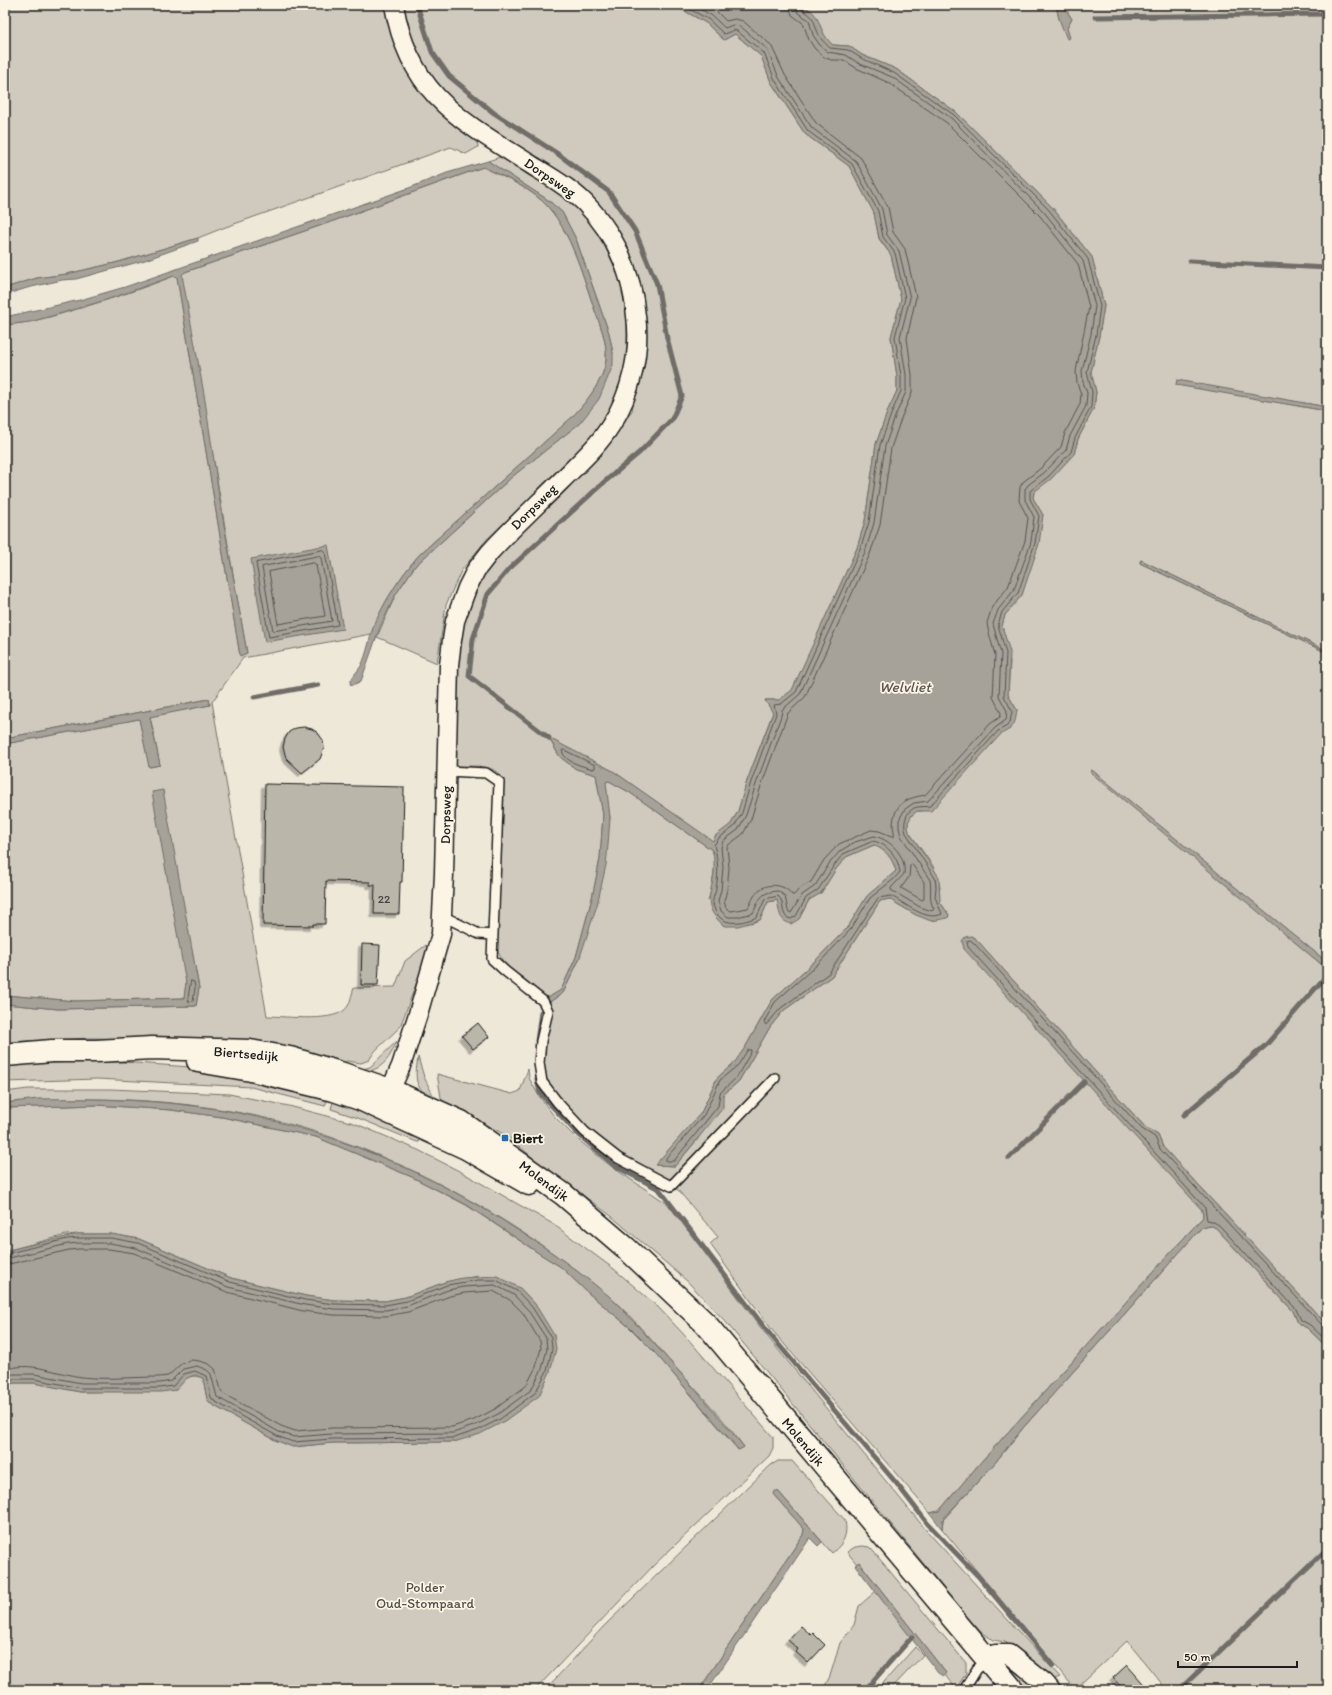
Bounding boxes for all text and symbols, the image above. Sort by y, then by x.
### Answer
street label: Dorpsweg [521,155,580,202]
street label: Dorpsweg [507,480,561,534]
water label: Welvliet [879,678,932,696]
street label: Dorpsweg [437,785,455,844]
house number: 22 [378,892,391,906]
street label: Biertsedijk [213,1043,280,1065]
place label: Biert [513,1130,544,1147]
marker: Biert [500,1133,510,1143]
street label: Molendijk [516,1157,572,1205]
street label: Molendijk [778,1414,828,1470]
park label: Polder Oud-Stompaard [376,1579,474,1612]
scale bar [1178,1643,1297,1669]
text: 50 m [1184,1650,1210,1664]

